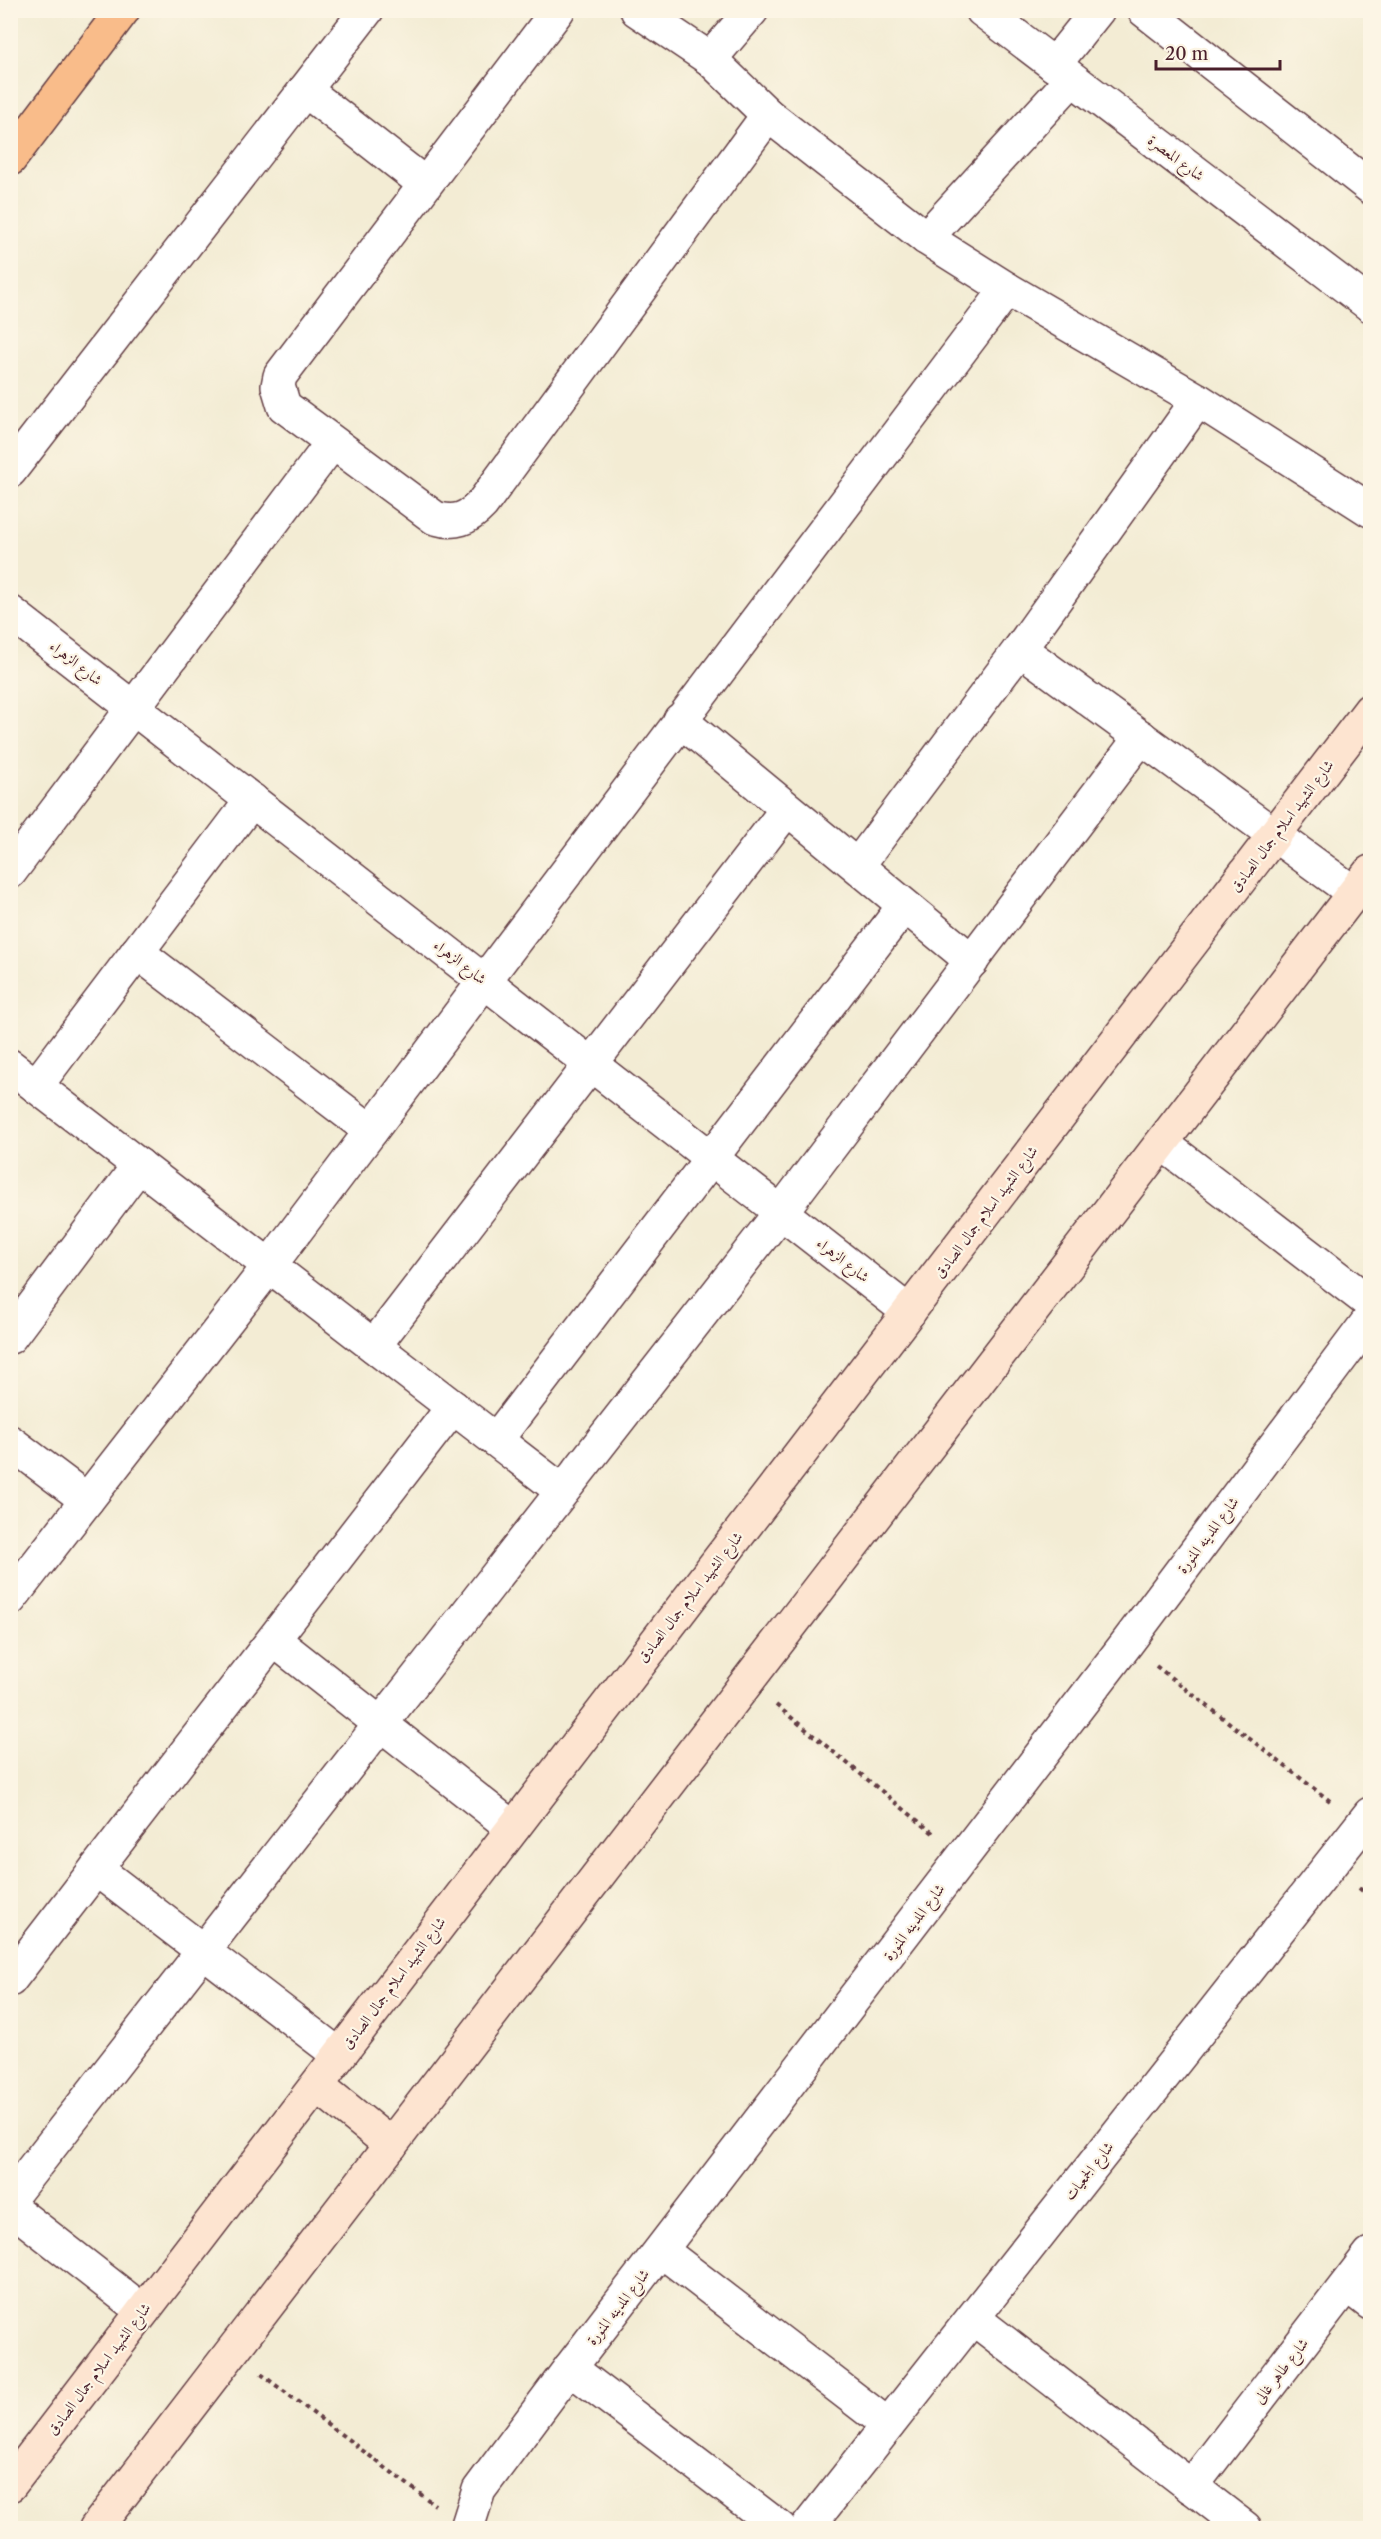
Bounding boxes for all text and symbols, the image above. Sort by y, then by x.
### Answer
scale bar [1156,33,1280,71]
text: 20 m [1165,43,1209,65]
street label: شارع المعصرة [1142,130,1208,188]
street label: شارع الزهراء [44,636,107,692]
street label: شارع الشهيد اسلام جمال الصادق [1226,756,1341,898]
street label: شارع الزهراء [428,935,491,991]
street label: شارع الشهيد اسلام جمال الصادق [930,1142,1045,1284]
street label: شارع الزهراء [811,1233,874,1289]
street label: شارع المدينه المنورة [1173,1493,1246,1579]
street label: شارع الشهيد اسلام جمال الصادق [633,1527,750,1668]
street label: شارع المدينه المنورة [879,1880,952,1966]
street label: شارع الشهيد اسلام جمال الصادق [338,1913,453,2055]
street label: شارع الجمعيات [1060,2137,1121,2206]
street label: شارع المدينه المنورة [582,2265,656,2351]
street label: شارع الشهيد اسلام جمال الصادق [43,2299,158,2441]
street label: شارع طاهر غالى [1249,2334,1315,2410]

